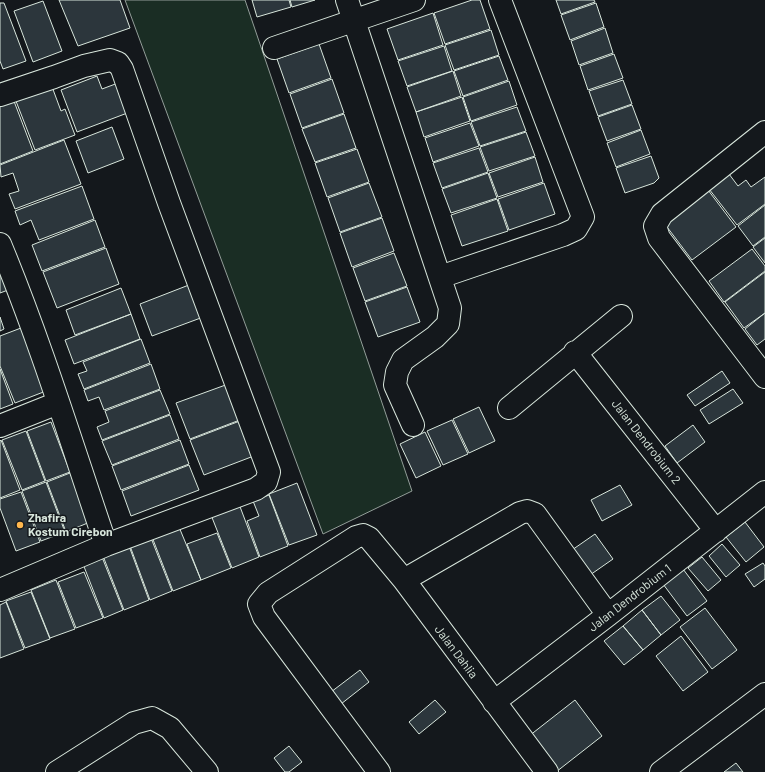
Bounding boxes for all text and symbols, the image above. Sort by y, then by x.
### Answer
street label: Jalan Dendrobium 2 [609,396,684,486]
place label: Zhafira Kostum Cirebon [28,510,113,538]
marker: Zhafira Kostum Cirebon [15,520,25,530]
street label: Jalan Dendrobium 1 [585,561,673,634]
street label: Jalan Dahlia [432,622,481,681]

